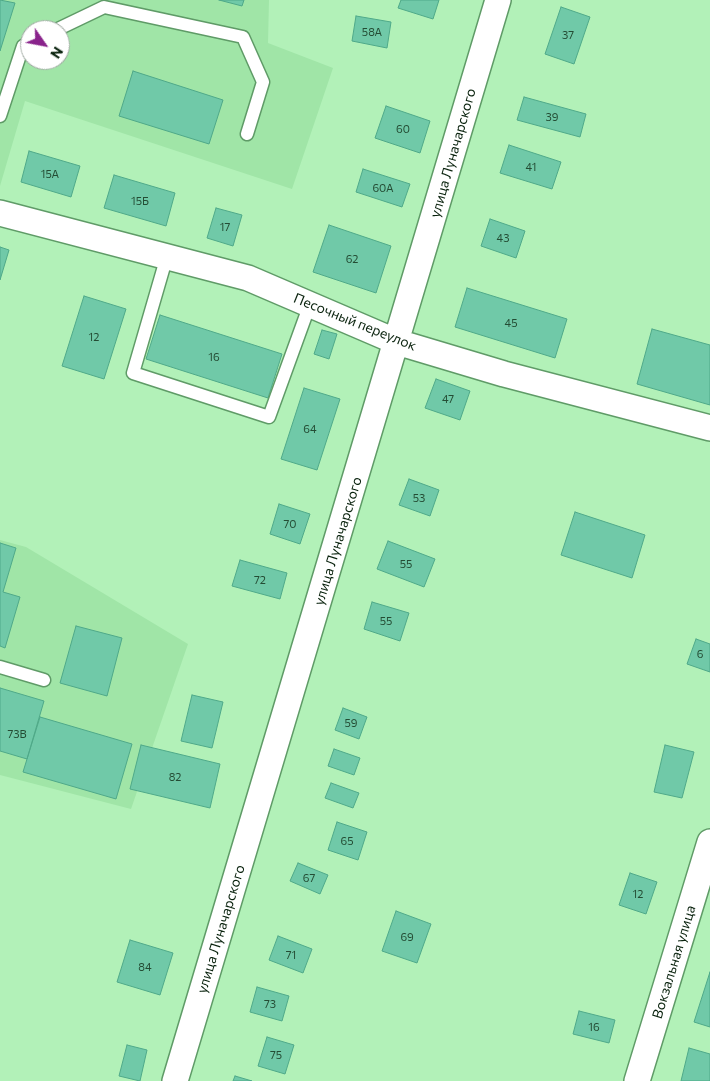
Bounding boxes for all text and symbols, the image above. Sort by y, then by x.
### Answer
north arrow [20,20,70,70]
house number: 58А [362,25,382,39]
house number: 37 [562,28,574,42]
text: N [47,44,67,62]
street label: улица Луначарского [426,86,480,220]
house number: 39 [546,110,558,124]
house number: 60 [396,122,410,136]
house number: 41 [526,160,536,174]
house number: 15А [41,167,59,181]
house number: 60А [372,181,394,195]
house number: 15Б [131,194,149,208]
house number: 17 [220,220,230,234]
house number: 43 [497,231,509,245]
house number: 62 [346,252,358,266]
street label: Песочный переулок [291,290,419,354]
house number: 45 [505,316,517,330]
house number: 12 [89,330,99,344]
house number: 16 [208,350,220,364]
house number: 47 [442,392,454,406]
house number: 64 [303,422,317,436]
street label: улица Луначарского [310,475,366,607]
house number: 53 [413,491,425,505]
house number: 70 [284,517,296,531]
house number: 55 [400,557,412,571]
house number: 72 [254,573,266,587]
house number: 55 [380,614,392,628]
house number: 6 [697,647,703,661]
house number: 59 [345,716,357,730]
house number: 73В [7,727,27,741]
house number: 82 [169,770,181,784]
house number: 65 [341,834,353,848]
street label: улица Луначарского [193,863,249,995]
house number: 67 [303,871,315,885]
house number: 12 [633,887,643,901]
street label: Вокзальная улица [649,903,699,1021]
house number: 69 [400,930,414,944]
house number: 71 [286,948,296,962]
house number: 84 [138,960,152,974]
house number: 73 [264,997,276,1011]
house number: 16 [588,1020,600,1034]
house number: 75 [270,1048,282,1062]

